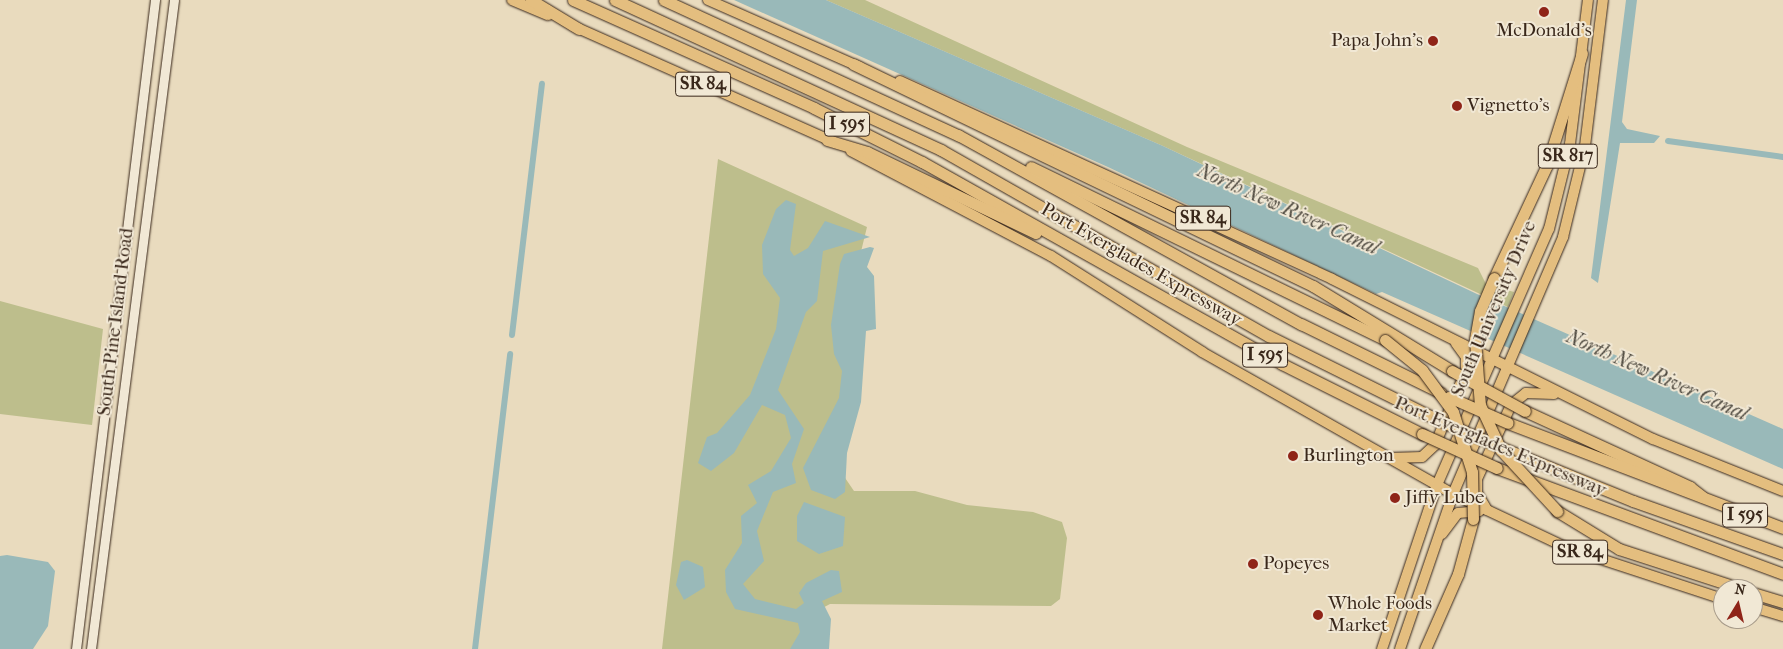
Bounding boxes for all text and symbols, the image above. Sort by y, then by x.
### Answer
marker: McDonald's [1538,6,1550,18]
place label: McDonald's [1496,20,1592,42]
place label: Papa John's [1331,30,1423,52]
marker: Papa John's [1427,35,1439,47]
road number: SR 84 [674,68,732,100]
place label: Vignetto's [1467,95,1550,117]
marker: Vignetto's [1451,100,1463,112]
road number: I 595 [823,108,871,140]
road number: SR 817 [1537,140,1599,172]
water label: North New River Canal [1194,158,1382,260]
street label: Port Everglades Expressway [1037,198,1245,332]
road number: SR 84 [1174,202,1232,234]
street label: South University Drive [1447,218,1541,400]
street label: South Pine Island Road [93,227,139,417]
water label: North New River Canal [1563,324,1751,426]
road number: I 595 [1241,340,1289,370]
street label: Port Everglades Expressway [1391,392,1609,502]
place label: Burlington [1303,445,1394,467]
marker: Burlington [1287,450,1299,462]
place label: Jiffy Lube [1405,487,1484,509]
marker: Jiffy Lube [1389,492,1401,504]
road number: I 595 [1721,500,1769,530]
road number: SR 84 [1551,536,1609,568]
place label: Popeyes [1263,553,1329,575]
marker: Popeyes [1247,558,1259,570]
north arrow [1713,579,1763,629]
text: N [1734,580,1747,599]
place label: Whole Foods Market [1328,593,1432,637]
marker: Whole Foods Market [1312,609,1324,621]

